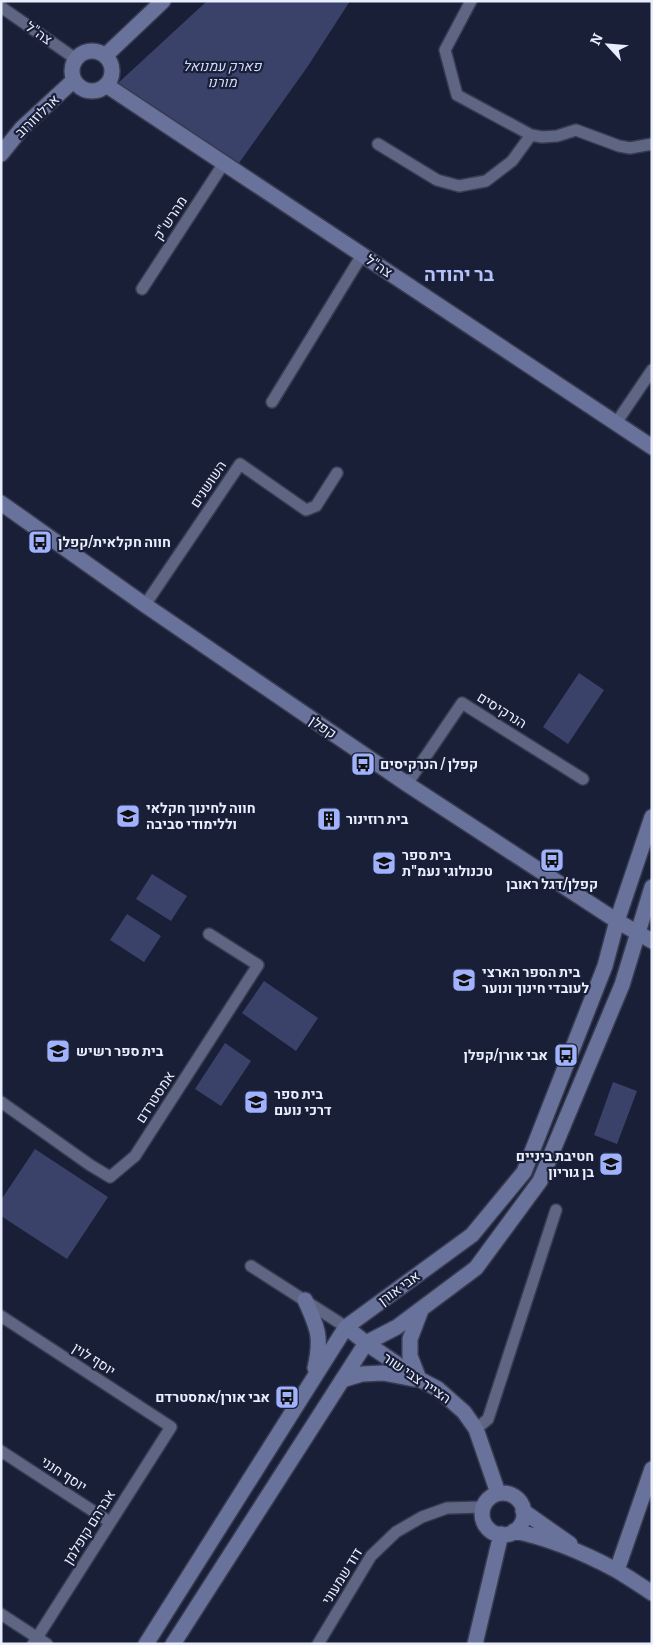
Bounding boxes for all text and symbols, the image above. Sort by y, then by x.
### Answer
street label: צה"ל [22,18,56,49]
north arrow [583,20,633,70]
text: N [587,31,607,48]
park label: פארק עמנואל מורנו [183,58,262,91]
street label: ארלוזורוב [12,91,63,141]
street label: מהרש"ק [150,193,191,244]
street label: צה"ל [362,251,396,282]
district label: בר יהודה [424,263,495,286]
street label: השושנים [187,458,230,511]
bus stop icon: חווה חקלאית/קפלן [27,529,53,555]
place label: חווה חקלאית/קפלן [58,534,171,551]
street label: הנרקיסים [474,689,530,732]
street label: קפלן [306,712,339,742]
bus stop icon: קפלן / הנרקיסים [350,751,376,777]
place label: קפלן / הנרקיסים [380,756,478,773]
place label: חווה לחינוך חקלאי וללימודי סביבה [146,800,256,833]
school or university icon: חווה לחינוך חקלאי וללימודי סביבה [115,803,141,829]
building icon: בית רוזינור [316,806,342,832]
place label: בית רוזינור [346,811,409,828]
place label: בית ספר טכנולוגי נעמ"ת [402,847,493,880]
bus stop icon: קפלן/דגל ראובן [539,847,565,873]
school or university icon: בית ספר טכנולוגי נעמ"ת [371,850,397,876]
place label: קפלן/דגל ראובן [506,876,598,893]
place label: בית הספר הארצי לעובדי חינוך ונוער [482,964,589,997]
school or university icon: בית הספר הארצי לעובדי חינוך ונוער [451,967,477,993]
school or university icon: בית ספר רשיש [45,1038,71,1064]
bus stop icon: אבי אורן/קפלן [553,1042,579,1068]
place label: בית ספר רשיש [76,1043,164,1060]
place label: אבי אורן/קפלן [463,1047,548,1064]
street label: אמסטרדם [132,1068,178,1126]
place label: בית ספר דרכי נועם [274,1086,332,1119]
school or university icon: בית ספר דרכי נועם [243,1089,269,1115]
place label: חטיבת ביניים בן גוריון [516,1148,594,1181]
school or university icon: חטיבת ביניים בן גוריון [598,1151,624,1177]
street label: אבי אורן [375,1268,423,1309]
street label: יוסף לוין [69,1339,118,1380]
street label: הצייר צבי שור [380,1350,454,1407]
bus stop icon: אבי אורן/אמסטרדם [274,1384,300,1410]
place label: אבי אורן/אמסטרדם [155,1389,270,1406]
street label: יוסף חנני [38,1453,90,1496]
street label: אברהם קופלמן [60,1487,119,1568]
street label: דוד שמעוני [319,1545,366,1608]

